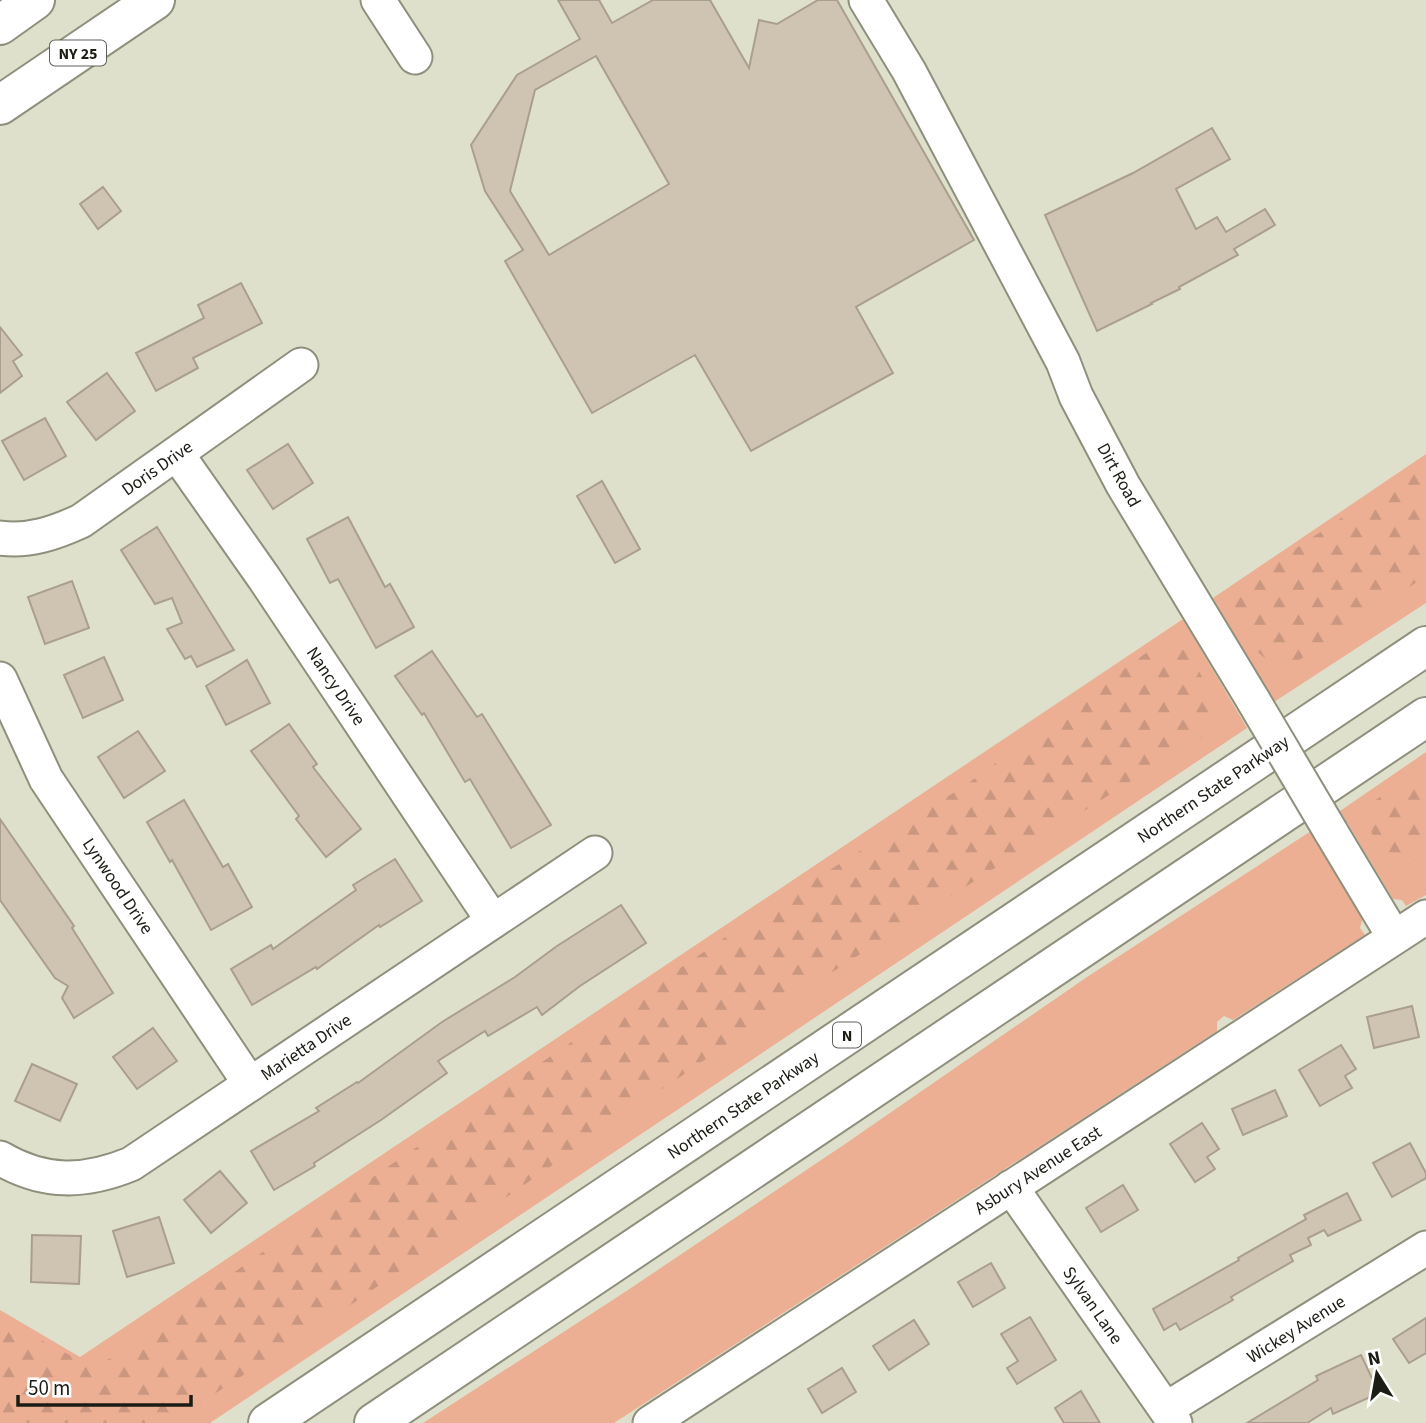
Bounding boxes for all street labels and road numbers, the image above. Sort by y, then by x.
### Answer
road number: NY 25 [50,40,106,66]
street label: Doris Drive [117,435,198,502]
street label: Dirt Road [1091,439,1146,512]
street label: Nancy Drive [300,642,371,731]
street label: Northern State Parkway [1132,729,1295,850]
street label: Lynwood Drive [76,833,159,939]
street label: Marietta Drive [256,1008,357,1087]
road number: N [833,1023,861,1048]
street label: Northern State Parkway [662,1045,825,1166]
street label: Asbury Avenue East [970,1120,1107,1221]
street label: Sylvan Lane [1057,1261,1129,1349]
street label: Wickey Avenue [1242,1289,1350,1370]

